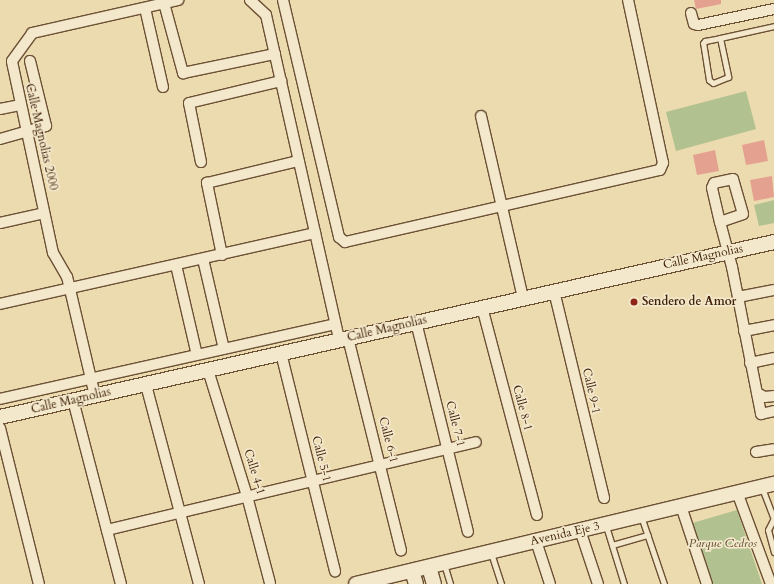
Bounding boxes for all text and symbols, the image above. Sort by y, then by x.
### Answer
street label: Calle Magnolias 2000 [22,82,60,192]
street label: Calle Magnolias [662,242,744,272]
place label: Sendero de Amor [642,295,736,309]
marker: Sendero de Amor [629,297,639,307]
street label: Calle Magnolias [346,313,428,345]
street label: Calle 9-1 [579,367,603,415]
street label: Calle 8-1 [509,384,535,432]
street label: Calle Magnolias [30,385,112,417]
street label: Calle 7-1 [442,400,468,448]
street label: Calle 6-1 [375,416,401,464]
street label: Calle 5-1 [308,435,334,483]
street label: Calle 4-1 [240,448,268,496]
street label: Avenida Eje 3 [529,519,601,549]
park label: Parque Cedros [689,537,757,551]

